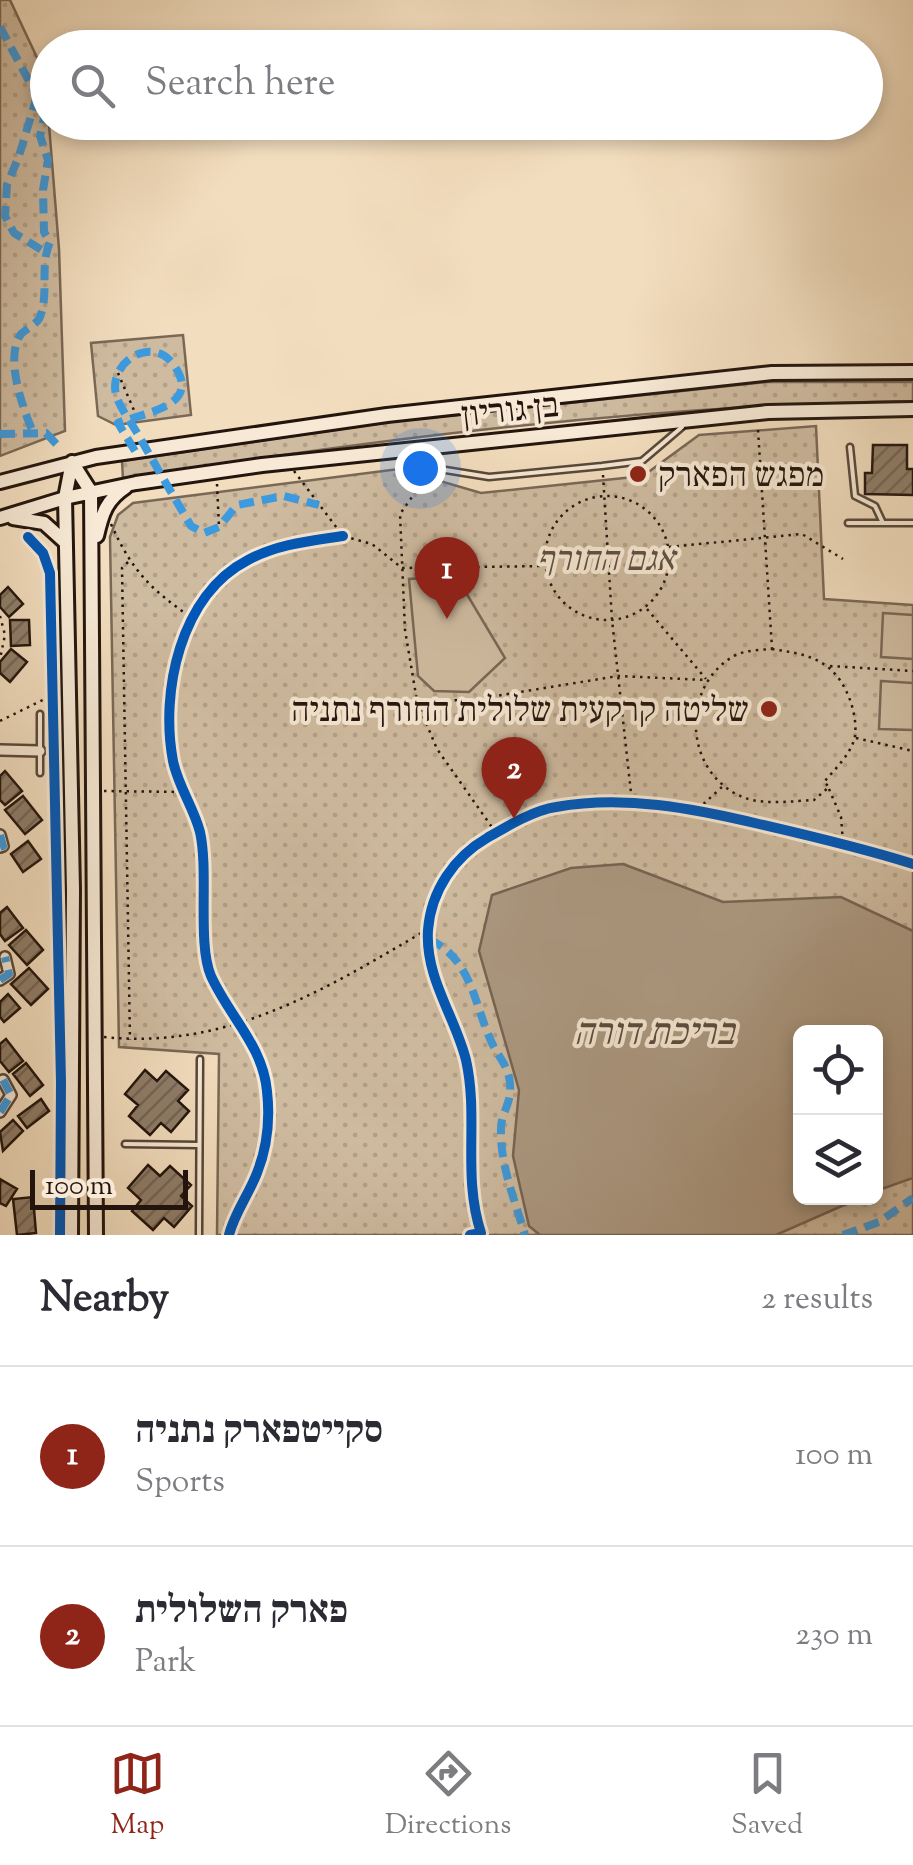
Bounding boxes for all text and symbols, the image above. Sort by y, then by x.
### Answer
search box [30,30,883,140]
icon: search [65,58,120,113]
text: Search here [145,58,336,112]
street label: בן גוריון [459,382,562,443]
your location [395,443,446,494]
place label: מפגש הפארק [658,452,824,503]
marker: מפגש הפארק [627,463,649,485]
pin: 1 [414,536,480,619]
park label: אגם החורף [537,536,678,587]
place label: שליטה קרקעית שלולית החורף נתניה [291,687,749,738]
marker: שליטה קרקעית שלולית החורף נתניה [758,698,780,720]
pin: 2 [482,736,546,819]
water label: בריכת דורה [574,1008,737,1062]
map controls [793,1025,883,1205]
button: locate [793,1025,883,1115]
button: layers [793,1115,883,1205]
scale bar [30,1165,188,1210]
text: 100 m [45,1167,113,1207]
text: Nearby [40,1270,169,1330]
text: 2 results [761,1277,873,1323]
text: סקייטפארק נתניה [135,1406,383,1460]
text: 1 [67,1433,78,1479]
text: 100 m [795,1433,873,1479]
text: Sports [135,1460,225,1506]
text: פארק השלולית [135,1586,348,1640]
text: 2 [65,1613,80,1659]
text: 230 m [795,1613,873,1659]
text: Park [135,1640,196,1686]
tab: Map [110,1746,165,1846]
tab: Directions [385,1746,511,1846]
tab: Saved [731,1746,803,1846]

